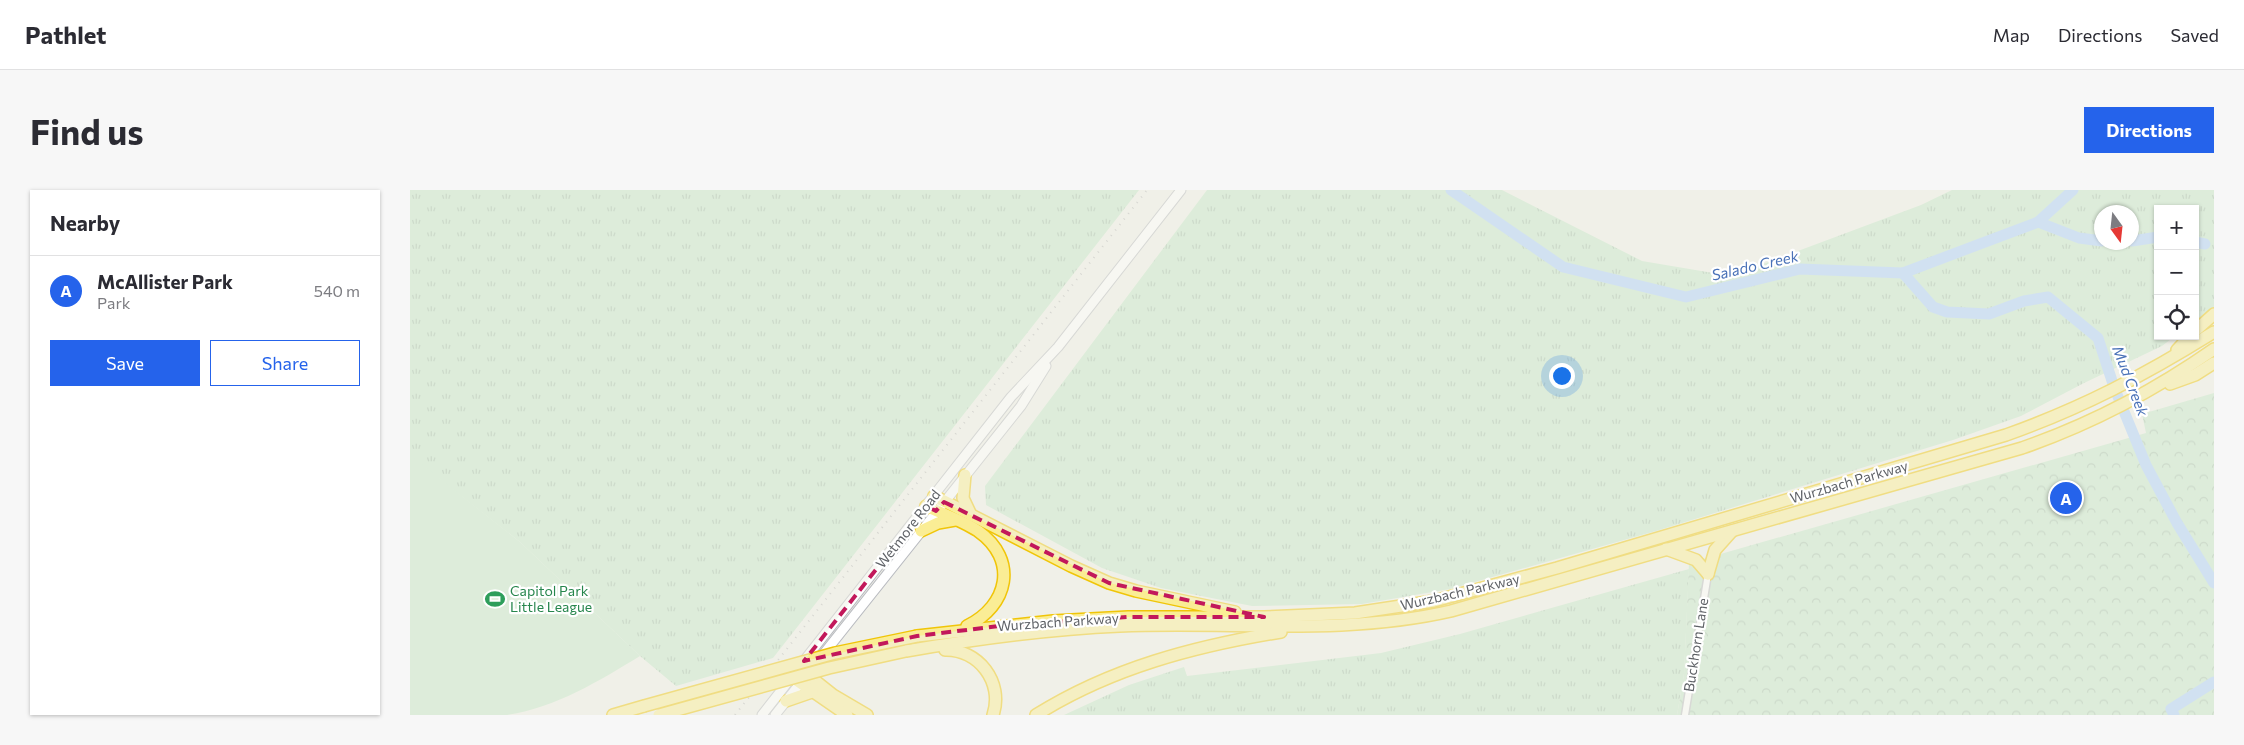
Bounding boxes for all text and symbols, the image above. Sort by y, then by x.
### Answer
text: Pathlet [25,20,106,49]
text: Map [1993,24,2030,46]
text: Directions [2058,24,2142,46]
text: Saved [2170,24,2219,46]
button: Directions [2084,107,2214,153]
text: Find us [30,109,144,152]
north arrow [2094,205,2139,250]
map controls [2154,205,2199,340]
button: + [2154,205,2199,250]
text: Nearby [50,210,120,235]
water label: Salado Creek [1710,246,1801,284]
button: − [2154,250,2199,295]
text: McAllister Park [97,270,233,293]
text: A [60,281,72,300]
text: 540 m [314,281,360,300]
text: Park [97,293,130,312]
button: locate [2154,295,2199,340]
button: Save [50,340,200,386]
button: Share [210,340,360,386]
water label: Mud Creek [2109,343,2153,419]
your location [1549,363,1575,389]
street label: Wurzbach Parkway [1788,457,1910,506]
pin: A [2050,479,2082,517]
street label: Wetmore Road [872,486,944,571]
street label: Wurzbach Parkway [1399,570,1521,614]
place label: Capitol Park Little League [510,582,592,615]
sports icon: Capitol Park Little League [484,588,506,610]
street label: Buckhorn Lane [1680,597,1711,693]
street label: Wurzbach Parkway [997,609,1119,634]

